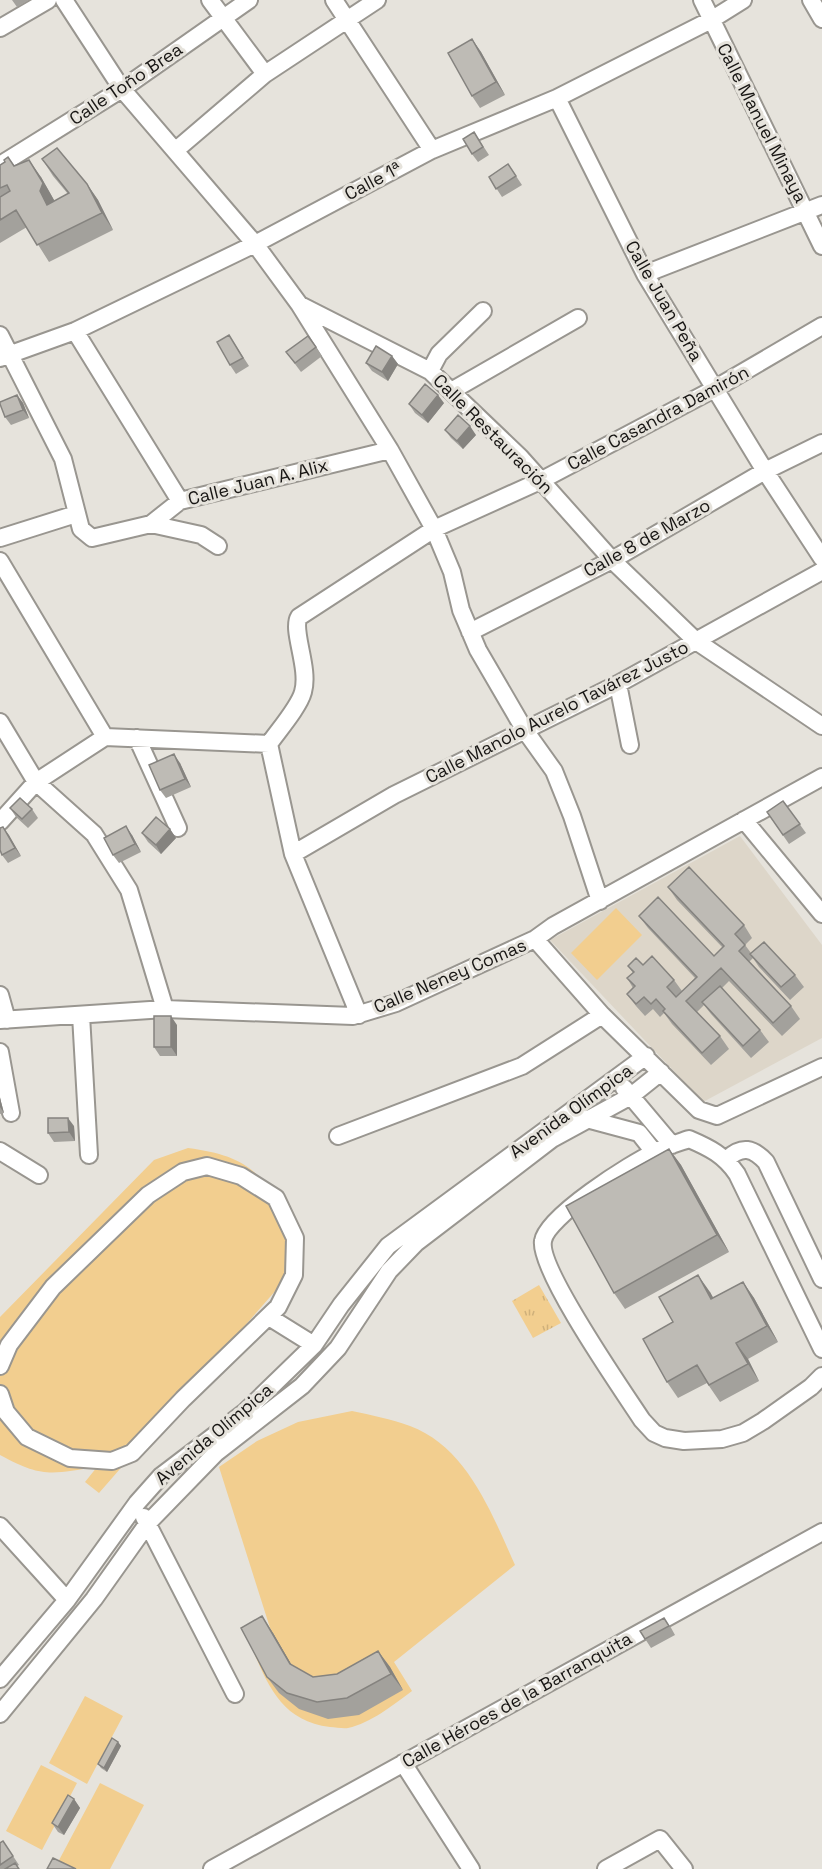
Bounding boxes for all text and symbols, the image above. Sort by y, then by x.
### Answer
street label: Calle Toño Brea [65,37,187,130]
street label: Calle Manuel Minaya [712,39,813,206]
street label: Calle 1ª [340,156,406,205]
street label: Calle Juan Peña [621,236,708,365]
street label: Calle Casandra Damirón [563,360,753,475]
street label: Calle Restauración [428,369,558,499]
street label: Calle Juan A. Alix [185,453,330,510]
street label: Calle 8 de Marzo [579,493,714,582]
street label: Calle Manolo Aurelo Tavárez Justo [421,635,692,788]
street label: Calle Neney Comas [370,933,530,1018]
street label: Avenida Olímpica [505,1058,637,1163]
street label: Avenida Olímpica [150,1378,277,1490]
street label: Calle Héroes de la Barranquita [398,1627,636,1773]

